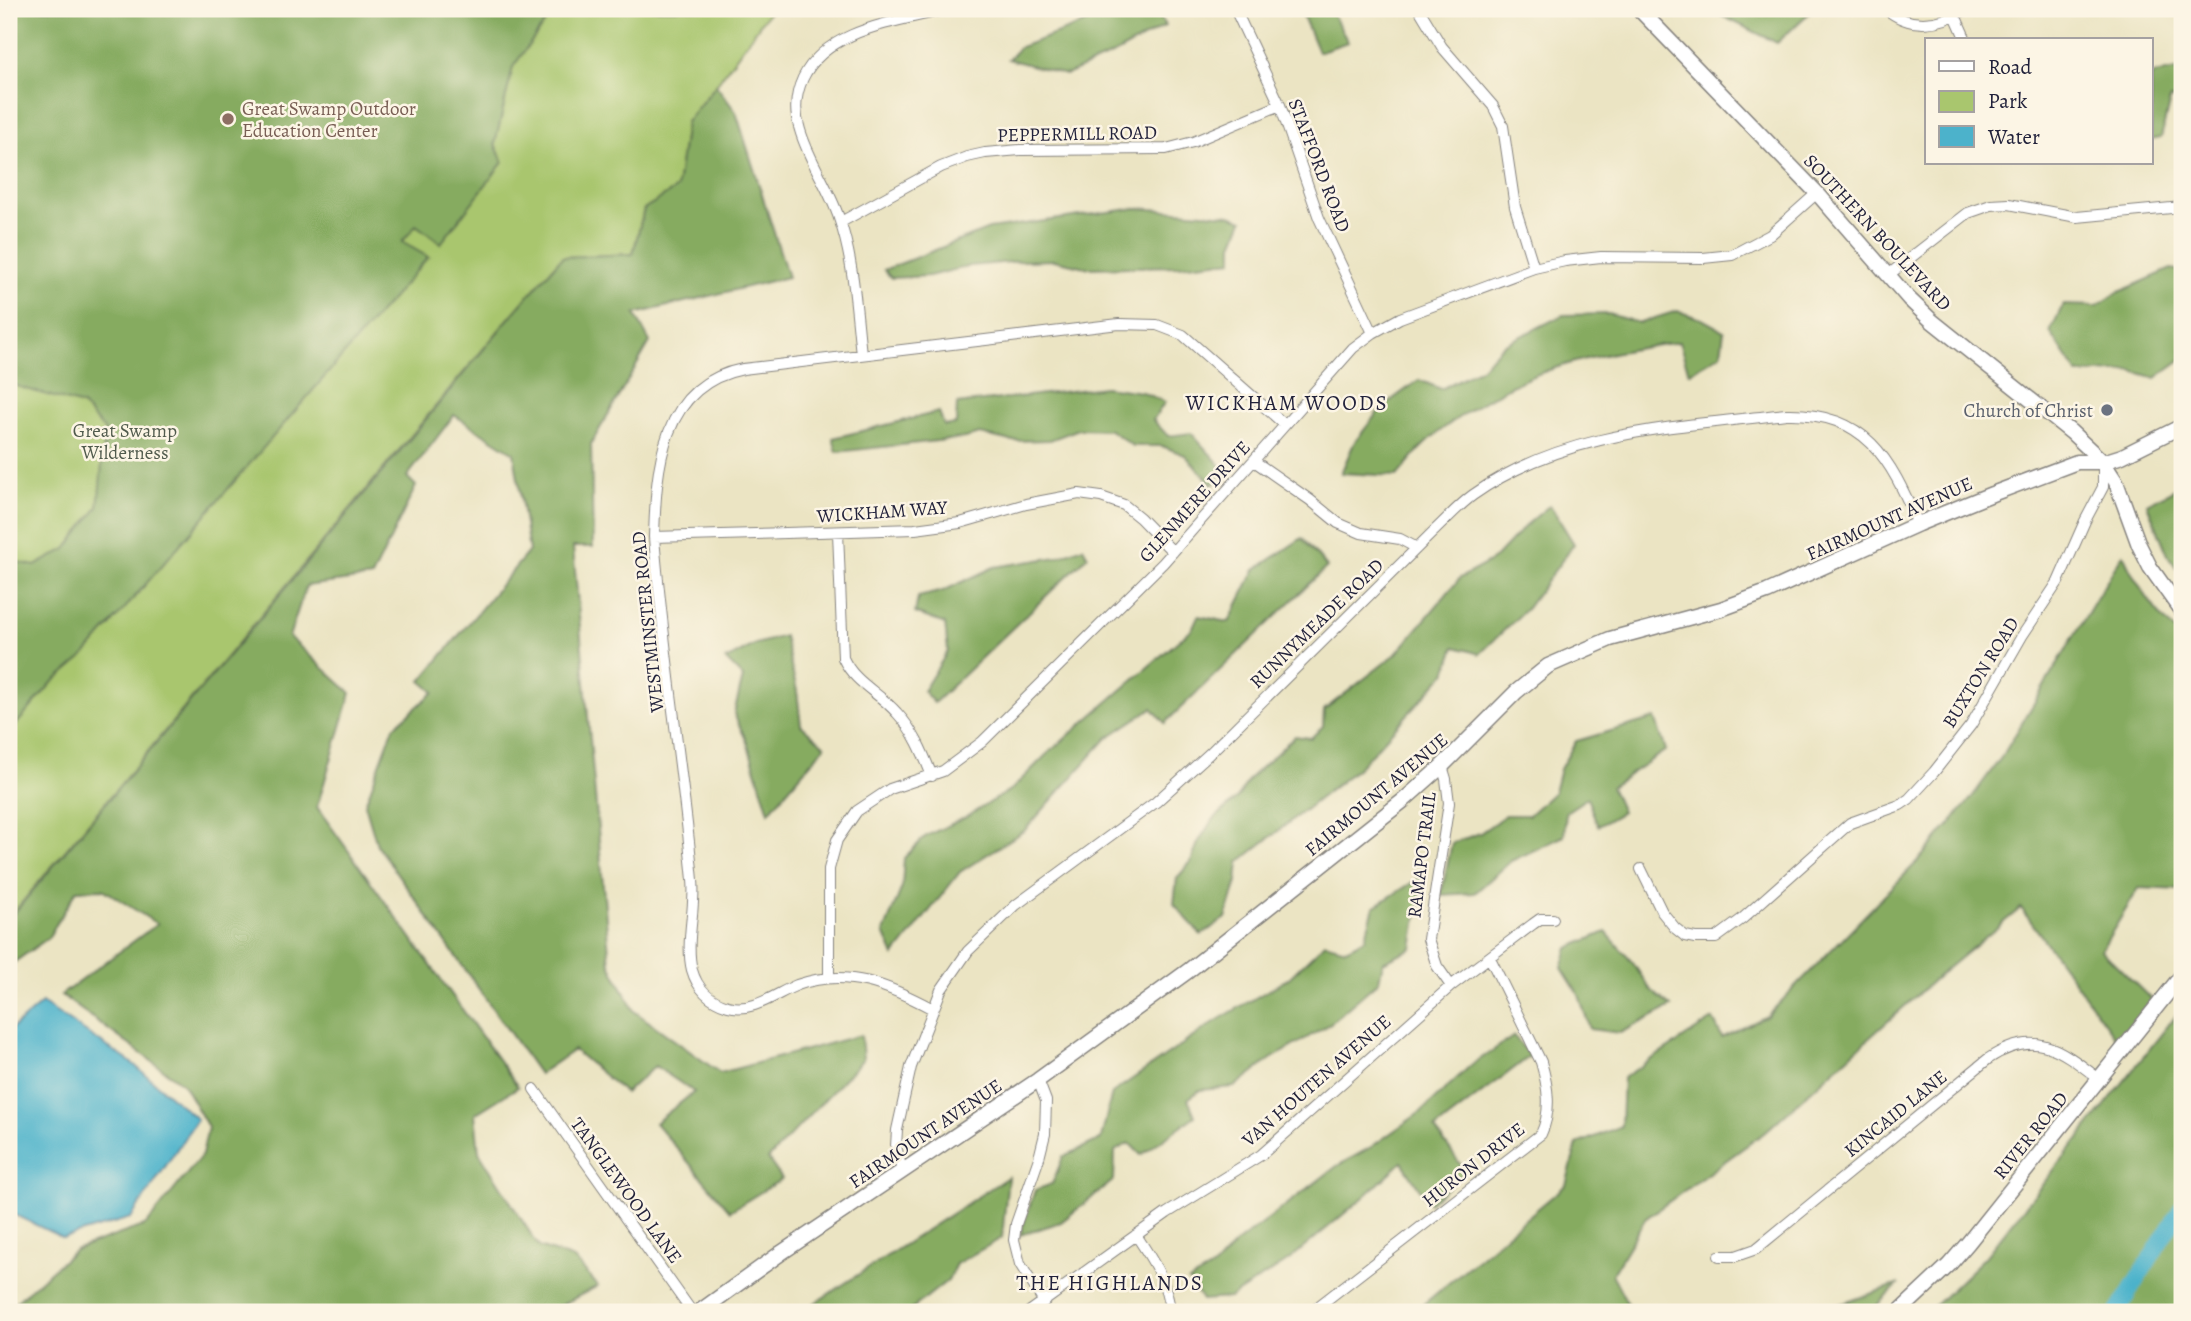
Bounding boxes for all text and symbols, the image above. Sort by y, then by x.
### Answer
legend [1925,38,2152,164]
text: Road [1988,53,2032,81]
text: Park [1988,87,2028,115]
street label: STAFFORD ROAD [1282,95,1356,236]
place label: Great Swamp Outdoor Education Center [242,96,416,144]
marker: Great Swamp Outdoor Education Center [220,111,236,127]
street label: PEPPERMILL ROAD [997,120,1157,148]
text: Water [1987,123,2040,151]
street label: SOUTHERN BOULEVARD [1798,149,1957,317]
district label: WICKHAM WOODS [1184,389,1389,417]
place label: Church of Christ [1964,398,2093,424]
marker: Church of Christ [2099,402,2115,418]
park label: Great Swamp Wilderness [73,418,177,466]
street label: GLENMERE DRIVE [1133,435,1256,568]
street label: FAIRMOUNT AVENUE [1802,471,1977,567]
street label: WICKHAM WAY [815,494,949,530]
street label: WESTMINSTER ROAD [626,530,671,715]
street label: RUNNYMEADE ROAD [1244,553,1389,695]
street label: BUXTON ROAD [1936,612,2025,733]
street label: FAIRMOUNT AVENUE [1300,727,1454,862]
street label: RAMAPO TRAIL [1401,790,1443,920]
street label: VAN HOUTEN AVENUE [1236,1009,1397,1153]
street label: KINCAID LANE [1839,1064,1953,1163]
street label: FAIRMOUNT AVENUE [844,1073,1007,1195]
street label: RIVER ROAD [1987,1086,2074,1185]
street label: TANGLEWOOD LANE [564,1112,688,1269]
street label: HURON DRIVE [1417,1116,1530,1213]
district label: THE HIGHLANDS [1016,1269,1204,1297]

